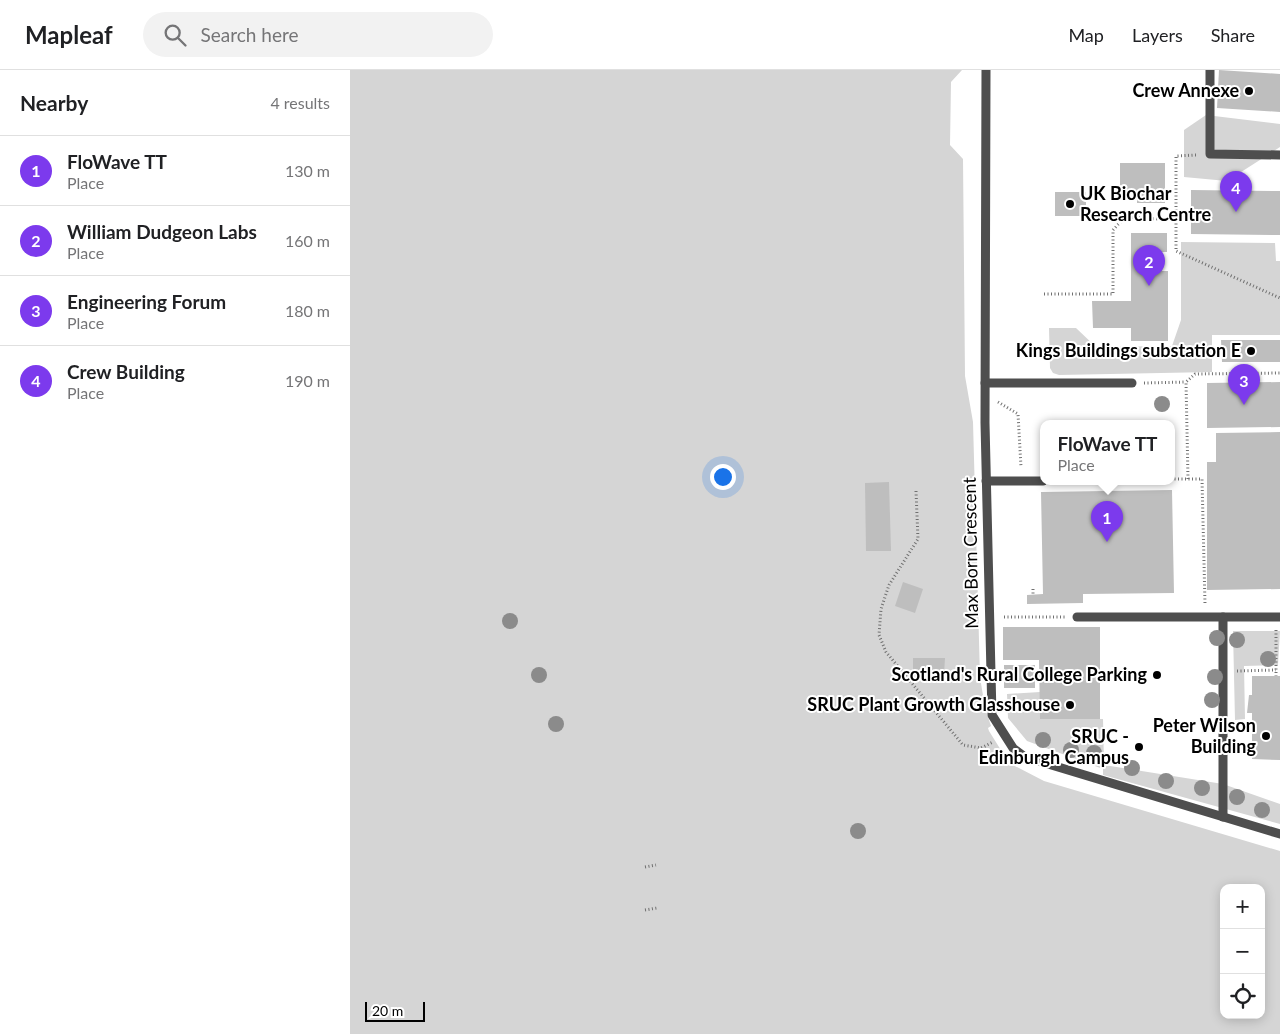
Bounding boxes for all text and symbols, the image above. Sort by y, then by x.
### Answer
search box [143,12,493,57]
text: Mapleaf [25,20,113,49]
icon: search [161,21,189,49]
text: Search here [201,23,299,46]
text: Map [1068,24,1104,46]
text: Layers [1132,24,1183,46]
text: Share [1211,24,1255,46]
place label: Crew Annexe [1132,79,1239,101]
marker: Crew Annexe [1243,85,1255,97]
text: Nearby [20,90,88,115]
text: 4 results [270,93,330,112]
text: FloWave TT [67,150,167,173]
text: 1 [31,161,41,180]
text: 130 m [285,161,330,180]
pin: 4 [1220,171,1252,212]
text: Place [67,173,104,192]
place label: UK Biochar Research Centre [1080,182,1211,225]
marker: UK Biochar Research Centre [1064,198,1076,210]
text: William Dudgeon Labs [67,220,257,243]
text: 2 [31,231,41,250]
text: 160 m [285,231,330,250]
text: Place [67,243,104,262]
pin: 2 [1133,245,1165,286]
text: Engineering Forum [67,290,226,313]
text: 3 [31,301,41,320]
text: 180 m [285,301,330,320]
text: Place [67,313,104,332]
place label: Kings Buildings substation E [1016,339,1241,361]
marker: Kings Buildings substation E [1245,345,1257,357]
text: Crew Building [67,360,185,383]
pin: 3 [1228,364,1260,405]
text: 4 [31,371,41,390]
text: 190 m [285,371,330,390]
text: Place [67,383,104,402]
popup [1040,420,1175,485]
text: FloWave TT [1057,432,1158,455]
text: Place [1057,455,1095,474]
your location [710,464,736,490]
street label: Max Born Crescent [958,476,982,629]
pin: 1 [1091,501,1123,542]
place label: Scotland's Rural College Parking [891,663,1147,685]
marker: Scotland's Rural College Parking [1151,669,1163,681]
place label: SRUC Plant Growth Glasshouse [807,693,1060,715]
marker: SRUC Plant Growth Glasshouse [1064,699,1076,711]
place label: Peter Wilson Building [1153,714,1256,757]
place label: SRUC - Edinburgh Campus [979,725,1129,768]
marker: Peter Wilson Building [1260,730,1272,742]
marker: SRUC - Edinburgh Campus [1133,741,1145,753]
map controls [1220,884,1265,1019]
button: + [1220,884,1265,929]
button: − [1220,929,1265,974]
button: locate [1220,974,1265,1019]
scale bar [365,999,425,1022]
text: 20 m [372,1002,403,1019]

